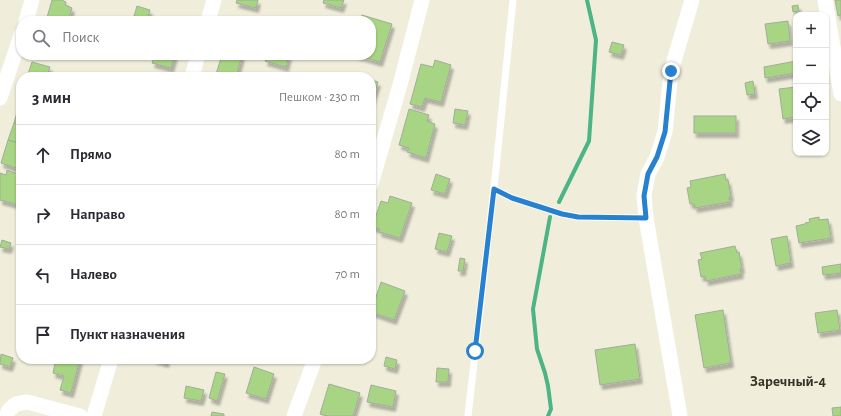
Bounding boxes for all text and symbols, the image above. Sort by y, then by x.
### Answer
map controls [793,12,829,156]
button: + [793,12,829,48]
search box [16,16,376,60]
icon: search [30,27,52,49]
text: Поиск [62,30,100,45]
button: − [793,48,829,84]
route end [662,62,680,80]
button: locate [793,84,829,120]
text: 3 мин [32,89,71,106]
text: Пешком · 230 m [279,91,360,104]
button: layers [793,120,829,156]
icon: ahead [32,144,54,166]
text: Прямо [70,147,112,162]
text: 80 m [334,148,360,161]
icon: right [32,204,54,226]
text: Направо [70,207,125,222]
text: 80 m [334,208,360,221]
icon: left [32,264,54,286]
text: Налево [70,267,117,282]
text: 70 m [335,268,360,281]
icon: arrive [32,324,54,346]
text: Пункт назначения [70,327,185,342]
route start [466,342,484,360]
district label: Заречный-4 [750,374,826,389]

